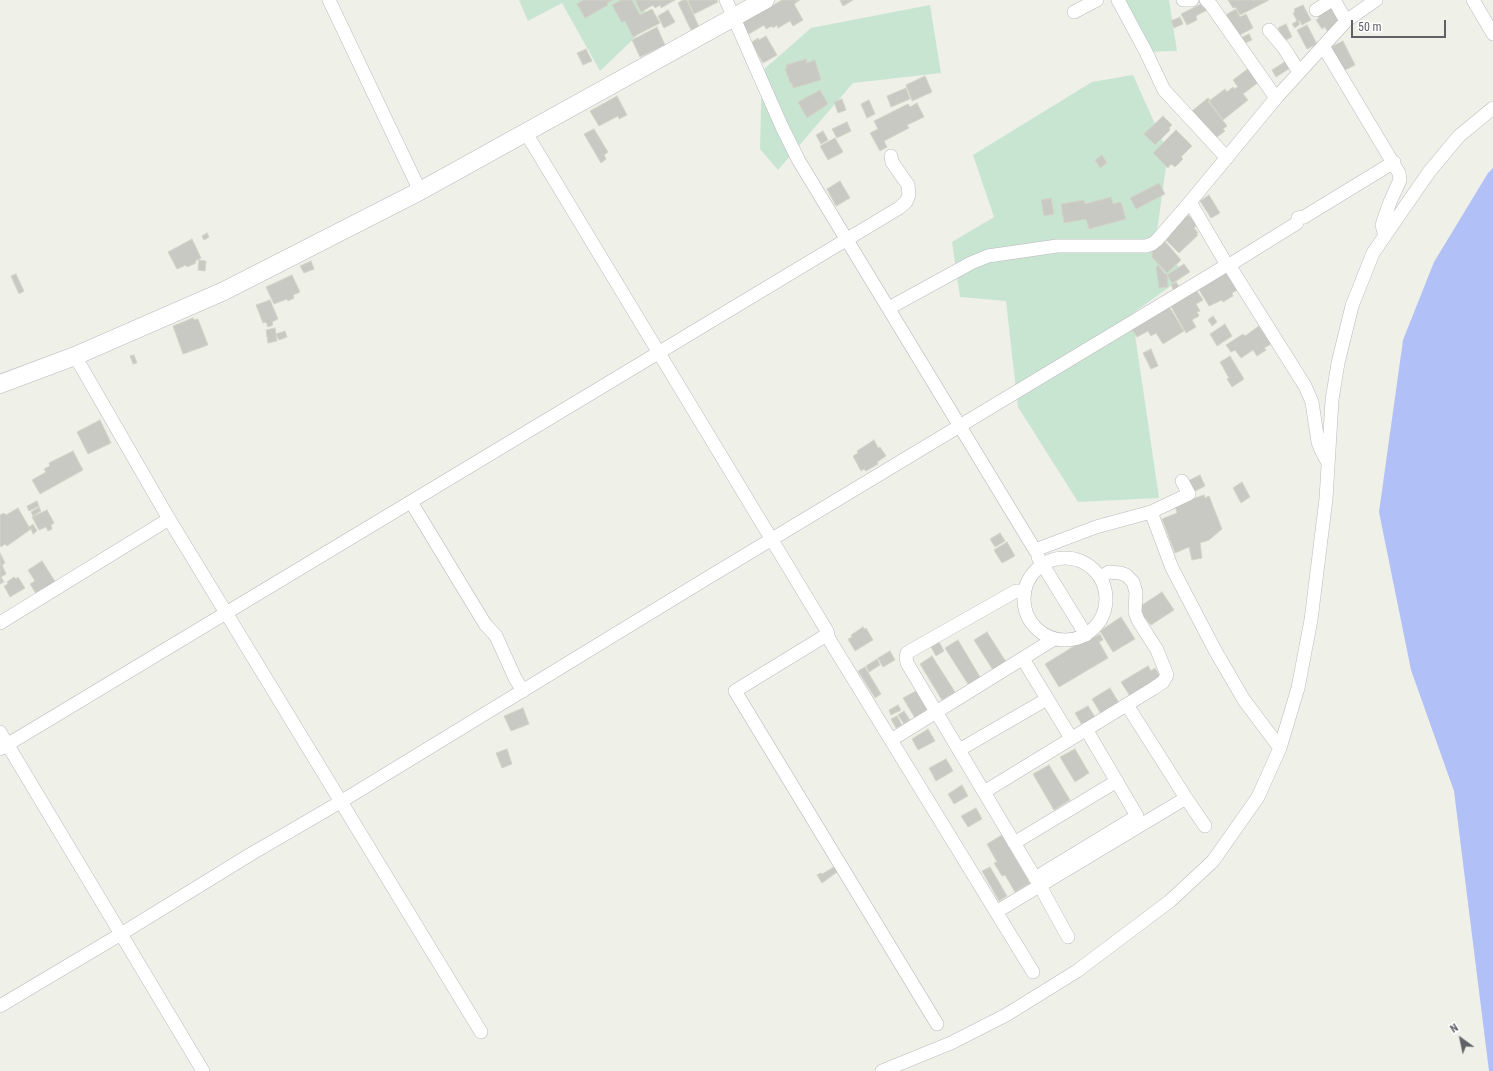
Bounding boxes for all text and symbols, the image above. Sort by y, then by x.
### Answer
scale bar [1353,12,1448,38]
text: 50 m [1358,20,1382,34]
north arrow [1441,1019,1481,1059]
text: N [1448,1021,1461,1036]

